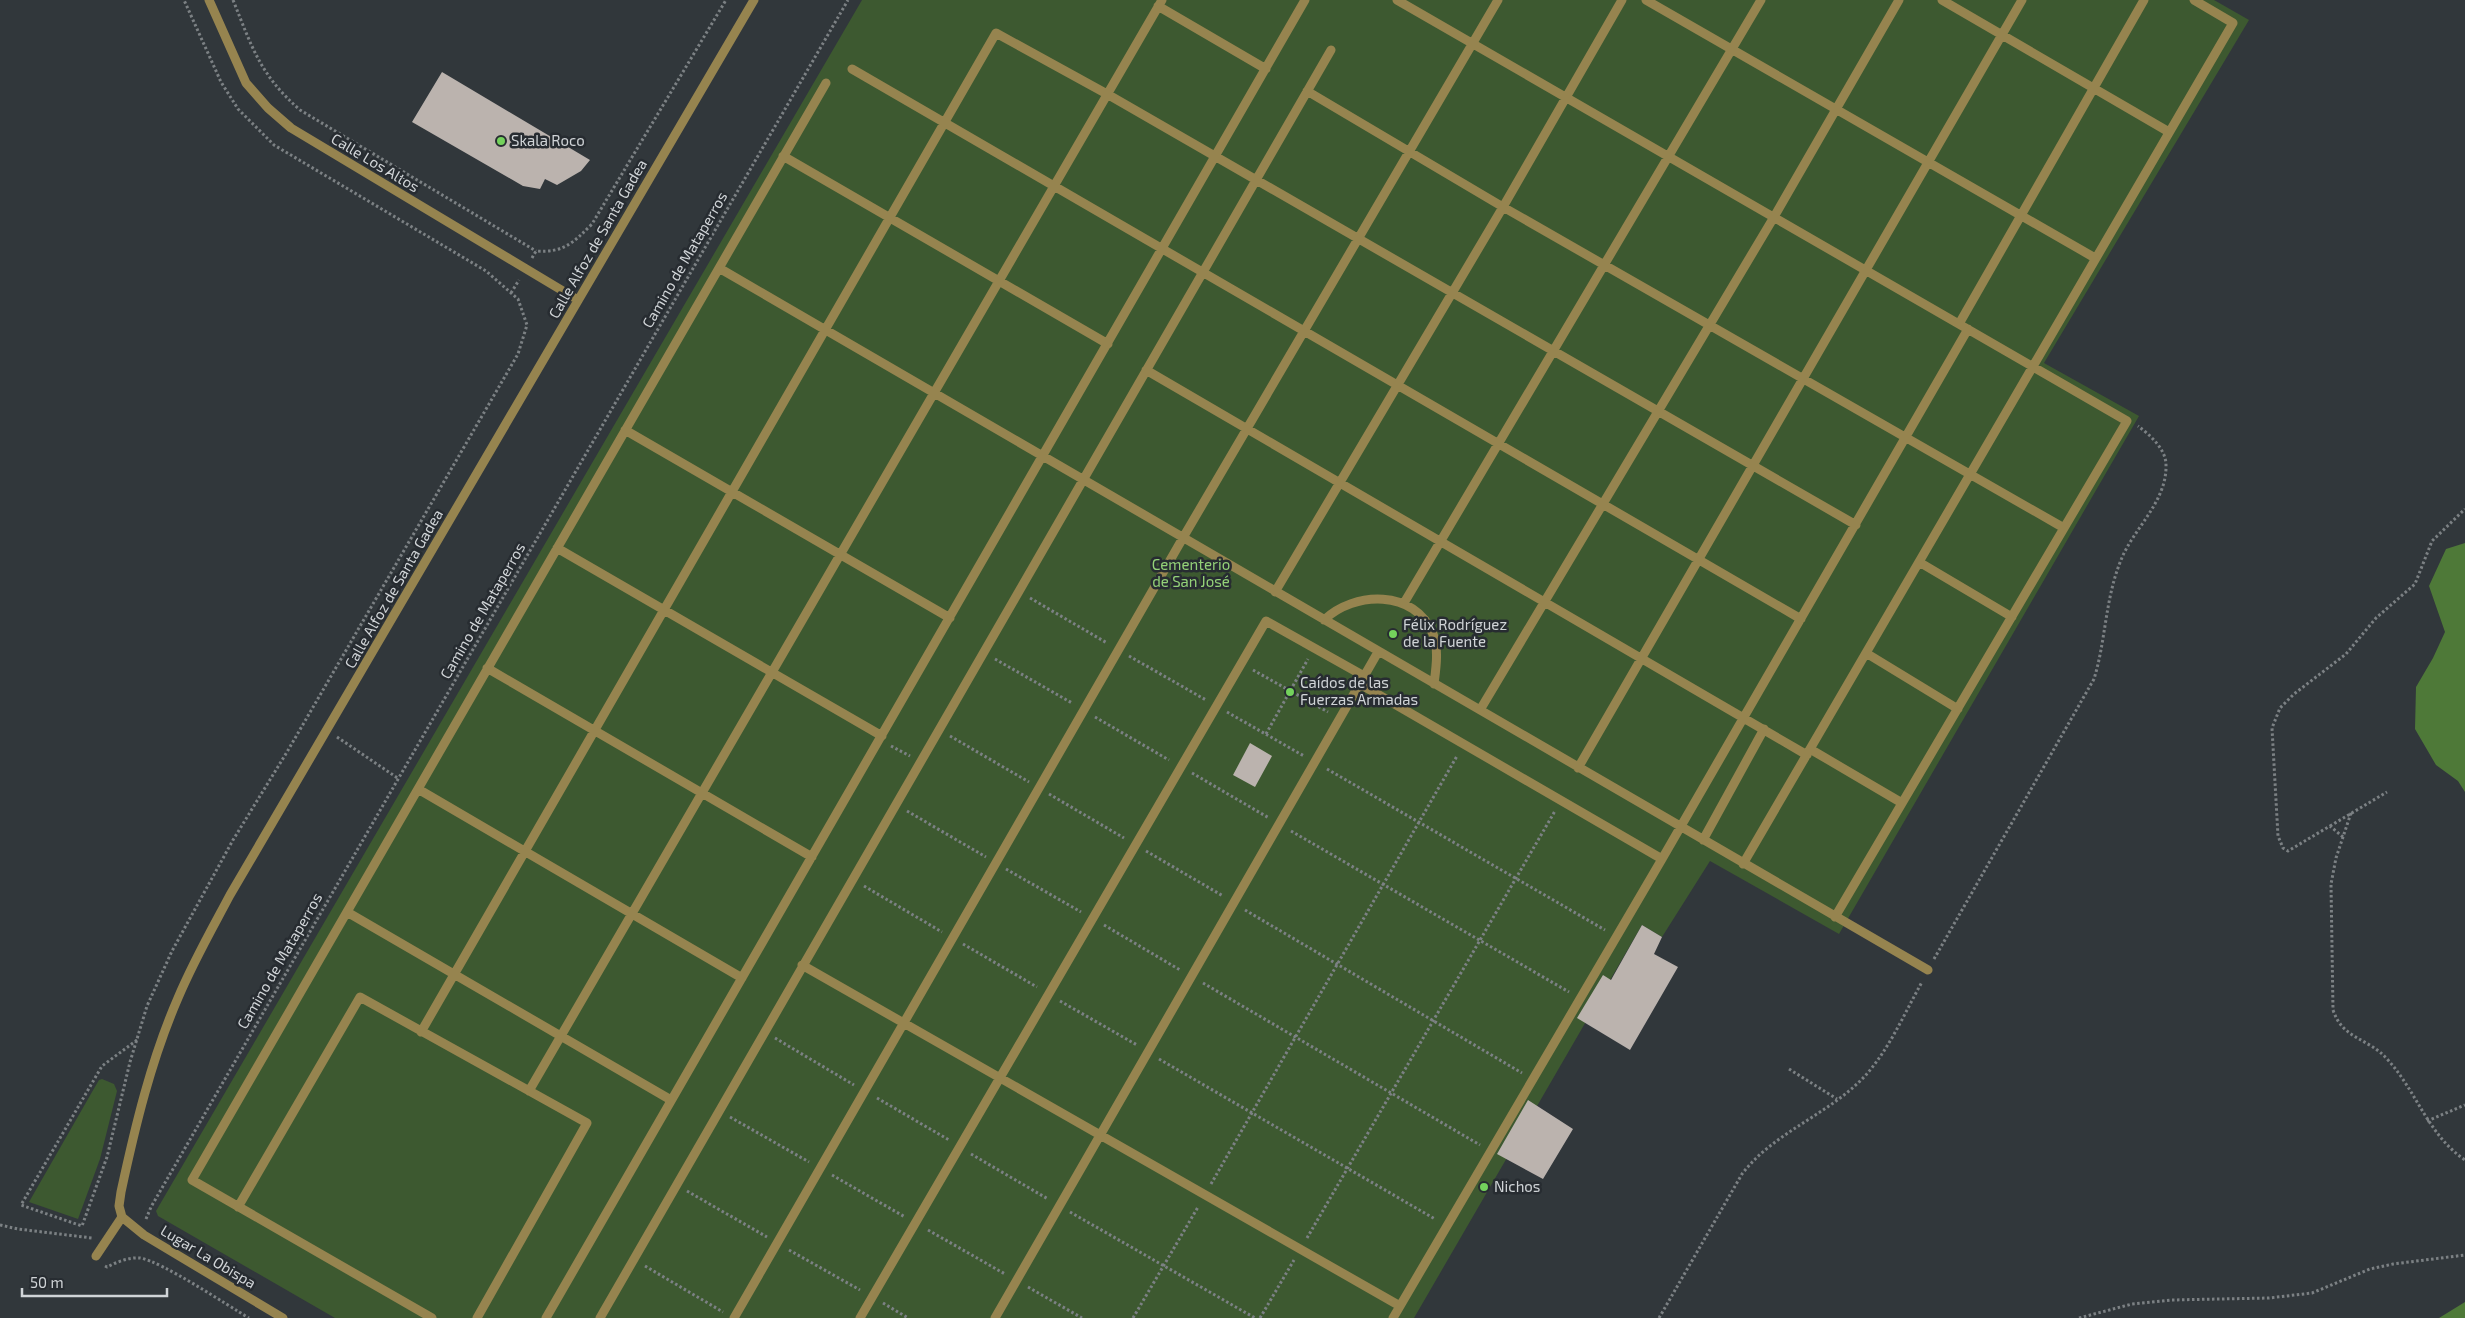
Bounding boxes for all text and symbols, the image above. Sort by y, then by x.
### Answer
street label: Calle Los Altos [328,129,423,195]
place label: Skala Roco [511,131,585,149]
marker: Skala Roco [495,135,507,147]
street label: Calle Alfoz de Santa Gadea [544,156,650,321]
street label: Camino de Mataperros [638,188,731,331]
street label: Calle Alfoz de Santa Gadea [340,506,446,671]
street label: Camino de Mataperros [436,539,529,682]
park label: Cementerio de San José [1152,555,1230,590]
place label: Félix Rodríguez de la Fuente [1403,615,1507,650]
marker: Félix Rodríguez de la Fuente [1387,628,1399,640]
place label: Caídos de las Fuerzas Armadas [1300,673,1418,708]
marker: Caídos de las Fuerzas Armadas [1284,686,1296,698]
street label: Camino de Mataperros [233,889,326,1032]
place label: Nichos [1494,1177,1541,1195]
marker: Nichos [1478,1181,1490,1193]
street label: Lugar La Obispa [158,1221,259,1292]
scale bar [22,1266,168,1298]
text: 50 m [30,1273,64,1291]

